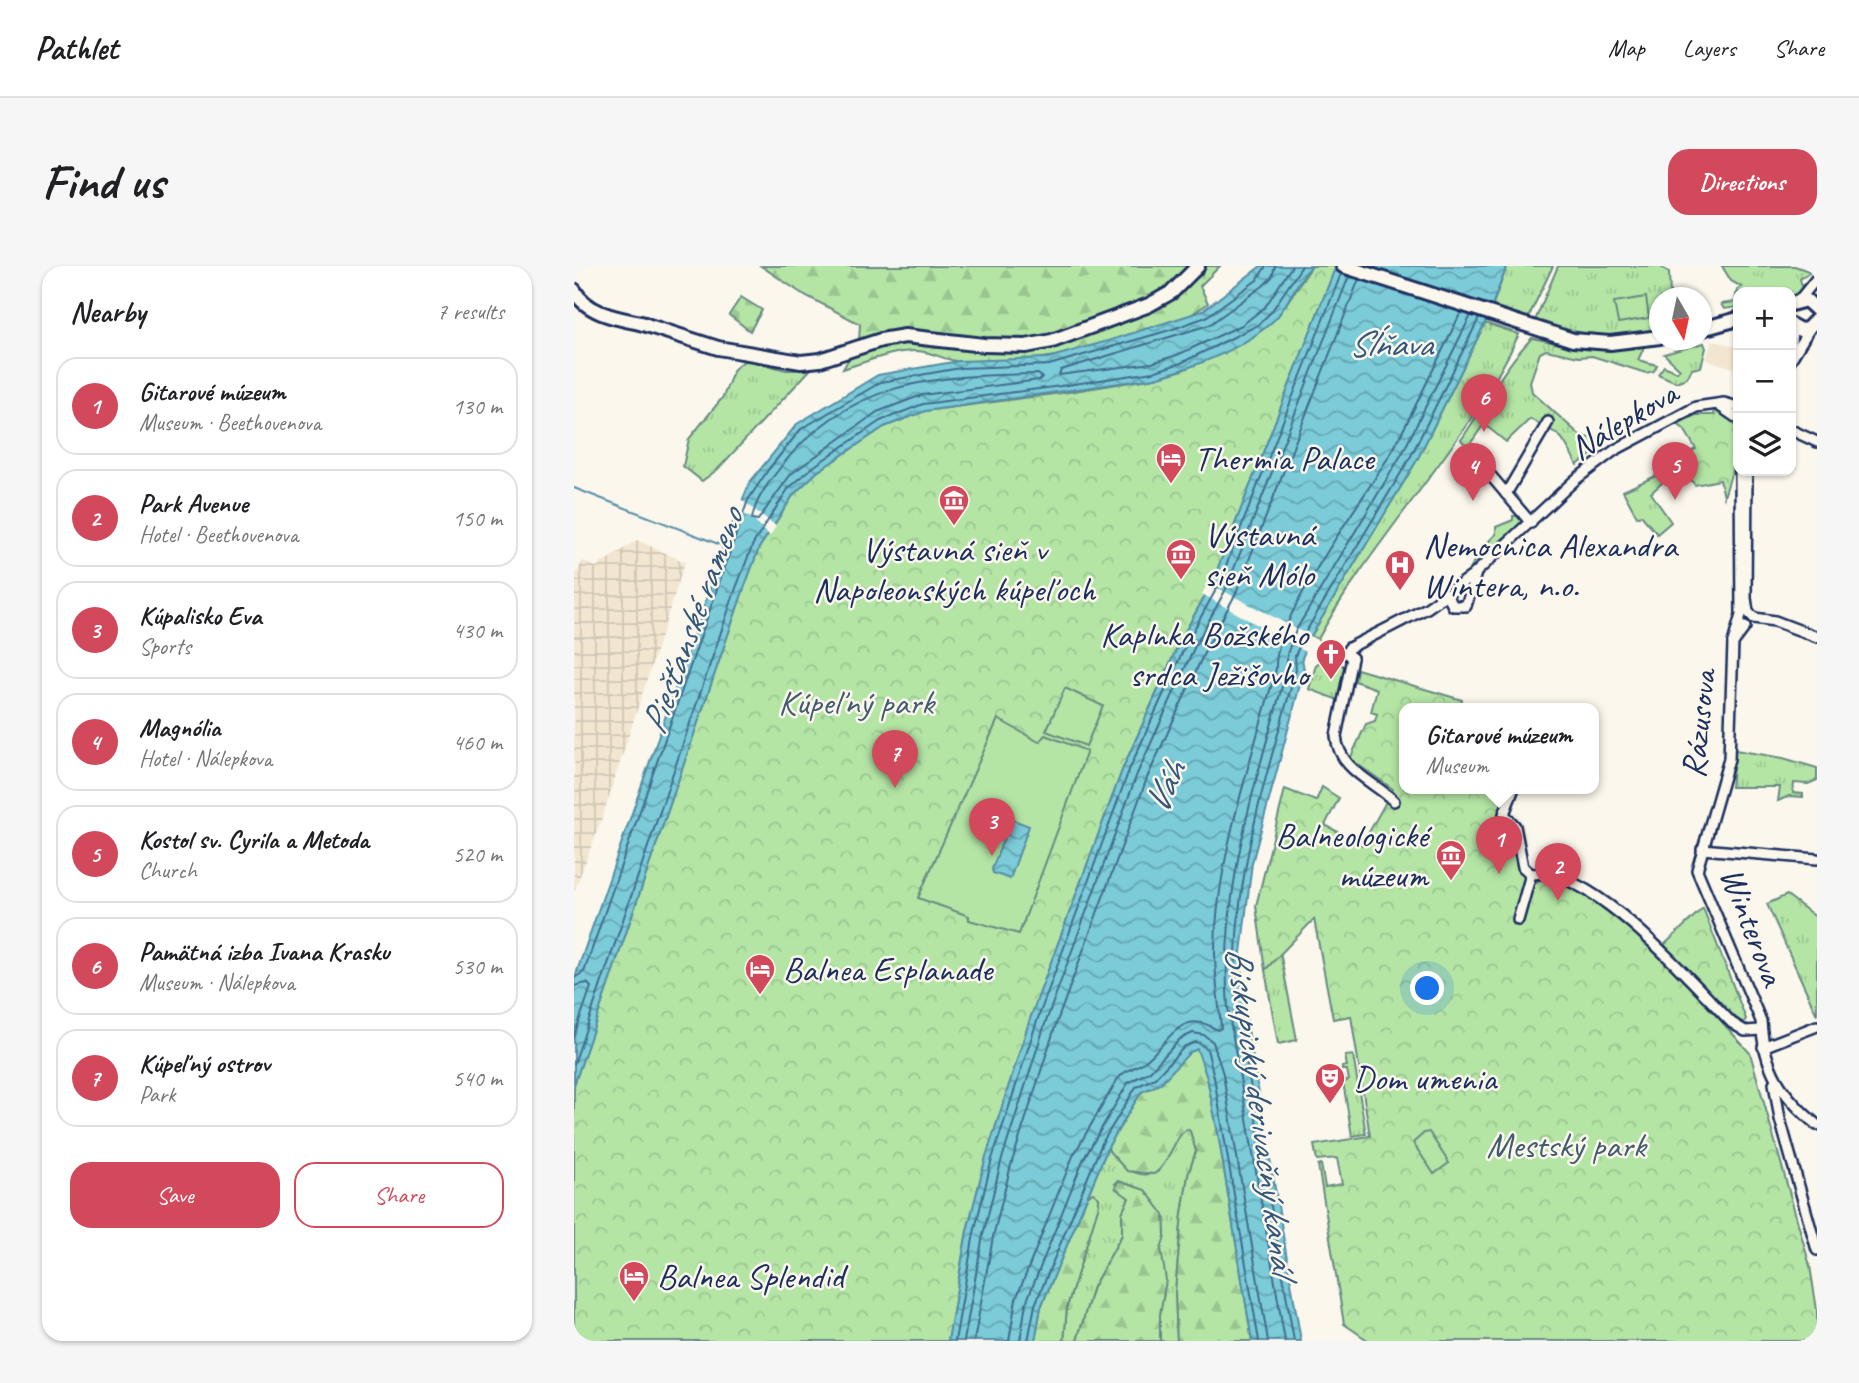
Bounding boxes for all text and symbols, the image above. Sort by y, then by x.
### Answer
text: Pathlet [35,27,118,69]
text: Map [1608,33,1645,63]
text: Layers [1683,33,1736,63]
text: Share [1774,33,1824,63]
button: Directions [1668,149,1817,215]
text: Find us [42,151,164,213]
north arrow [1649,287,1712,350]
map controls [1733,287,1796,476]
button: + [1733,287,1796,350]
text: Nearby [70,293,146,331]
text: 7 results [437,297,504,326]
water label: Sĺňava [1348,320,1435,367]
button: − [1733,350,1796,413]
street label: Nálepkova [1561,369,1688,470]
pin: 6 [1461,374,1507,432]
text: Gitarové múzeum [139,375,285,408]
text: 1 [90,392,100,421]
text: 130 m [453,392,502,421]
text: Museum · Beethovenova [139,408,321,437]
button: layers [1733,413,1796,476]
place label: Thermia Palace [1194,436,1376,481]
hotel icon: Thermia Palace [1154,441,1188,485]
pin: 5 [1652,442,1698,500]
pin: 4 [1450,443,1496,501]
museum icon: Výstavná sieň v Napoleonských kúpeľoch [937,483,971,527]
text: Park Avenue [139,487,248,520]
water label: Piešťanské rameno [629,498,756,740]
text: 2 [90,504,100,533]
text: 150 m [453,504,502,533]
place label: Výstavná sieň Mólo [1204,512,1318,597]
text: Hotel · Beethovenova [139,520,298,549]
place label: Nemocnica Alexandra Wintera, n.o. [1423,523,1680,608]
place label: Výstavná sieň v Napoleonských kúpeľoch [813,527,1097,612]
museum icon: Výstavná sieň Mólo [1164,537,1198,581]
hospital icon: Nemocnica Alexandra Wintera, n.o. [1383,548,1417,592]
text: Kúpalisko Eva [139,599,262,632]
place label: Kaplnka Božského srdca Ježišovho [1100,612,1312,697]
text: 3 [90,616,100,645]
text: 430 m [453,616,502,645]
text: Sports [139,632,191,661]
church icon: Kaplnka Božského srdca Ježišovho [1314,637,1348,681]
street label: Rázusova [1670,665,1727,780]
park label: Kúpeľný park [778,680,936,725]
popup [1399,703,1599,794]
text: Magnólia [139,711,221,744]
text: Gitarové múzeum [1426,718,1572,751]
text: 4 [90,728,100,757]
text: 460 m [453,728,502,757]
pin: 7 [872,730,918,788]
text: Hotel · Nálepkova [139,744,272,773]
water label: Váh [1132,751,1198,820]
text: Museum [1426,751,1489,780]
pin: 3 [969,798,1015,856]
place label: Balneologické múzeum [1275,813,1434,898]
pin: 1 [1476,816,1522,874]
text: Kostol sv. Cyrila a Metoda [139,823,369,856]
museum icon: Balneologické múzeum [1434,838,1468,882]
text: 5 [90,840,100,869]
text: 520 m [453,840,502,869]
pin: 2 [1535,843,1581,901]
text: Church [139,856,197,885]
street label: Winterova [1709,861,1797,994]
text: Pamätná izba Ivana Krasku [139,935,389,968]
water label: Biskupický derivačný kanál [1215,944,1309,1289]
place label: Balnea Esplanade [783,947,995,992]
text: 6 [90,952,100,981]
text: 530 m [453,952,502,981]
hotel icon: Balnea Esplanade [743,952,777,996]
text: Museum · Nálepkova [139,968,295,997]
your location [1410,971,1444,1005]
text: Kúpeľný ostrov [139,1047,270,1080]
place label: Dom umenia [1353,1056,1498,1101]
theatre icon: Dom umenia [1313,1061,1347,1105]
text: 7 [90,1064,100,1093]
text: 540 m [453,1064,502,1093]
text: Park [139,1080,175,1109]
park label: Mestský park [1486,1123,1648,1168]
button: Save [70,1162,280,1228]
button: Share [294,1162,504,1228]
place label: Balnea Splendid [657,1254,849,1299]
hotel icon: Balnea Splendid [617,1259,651,1303]

